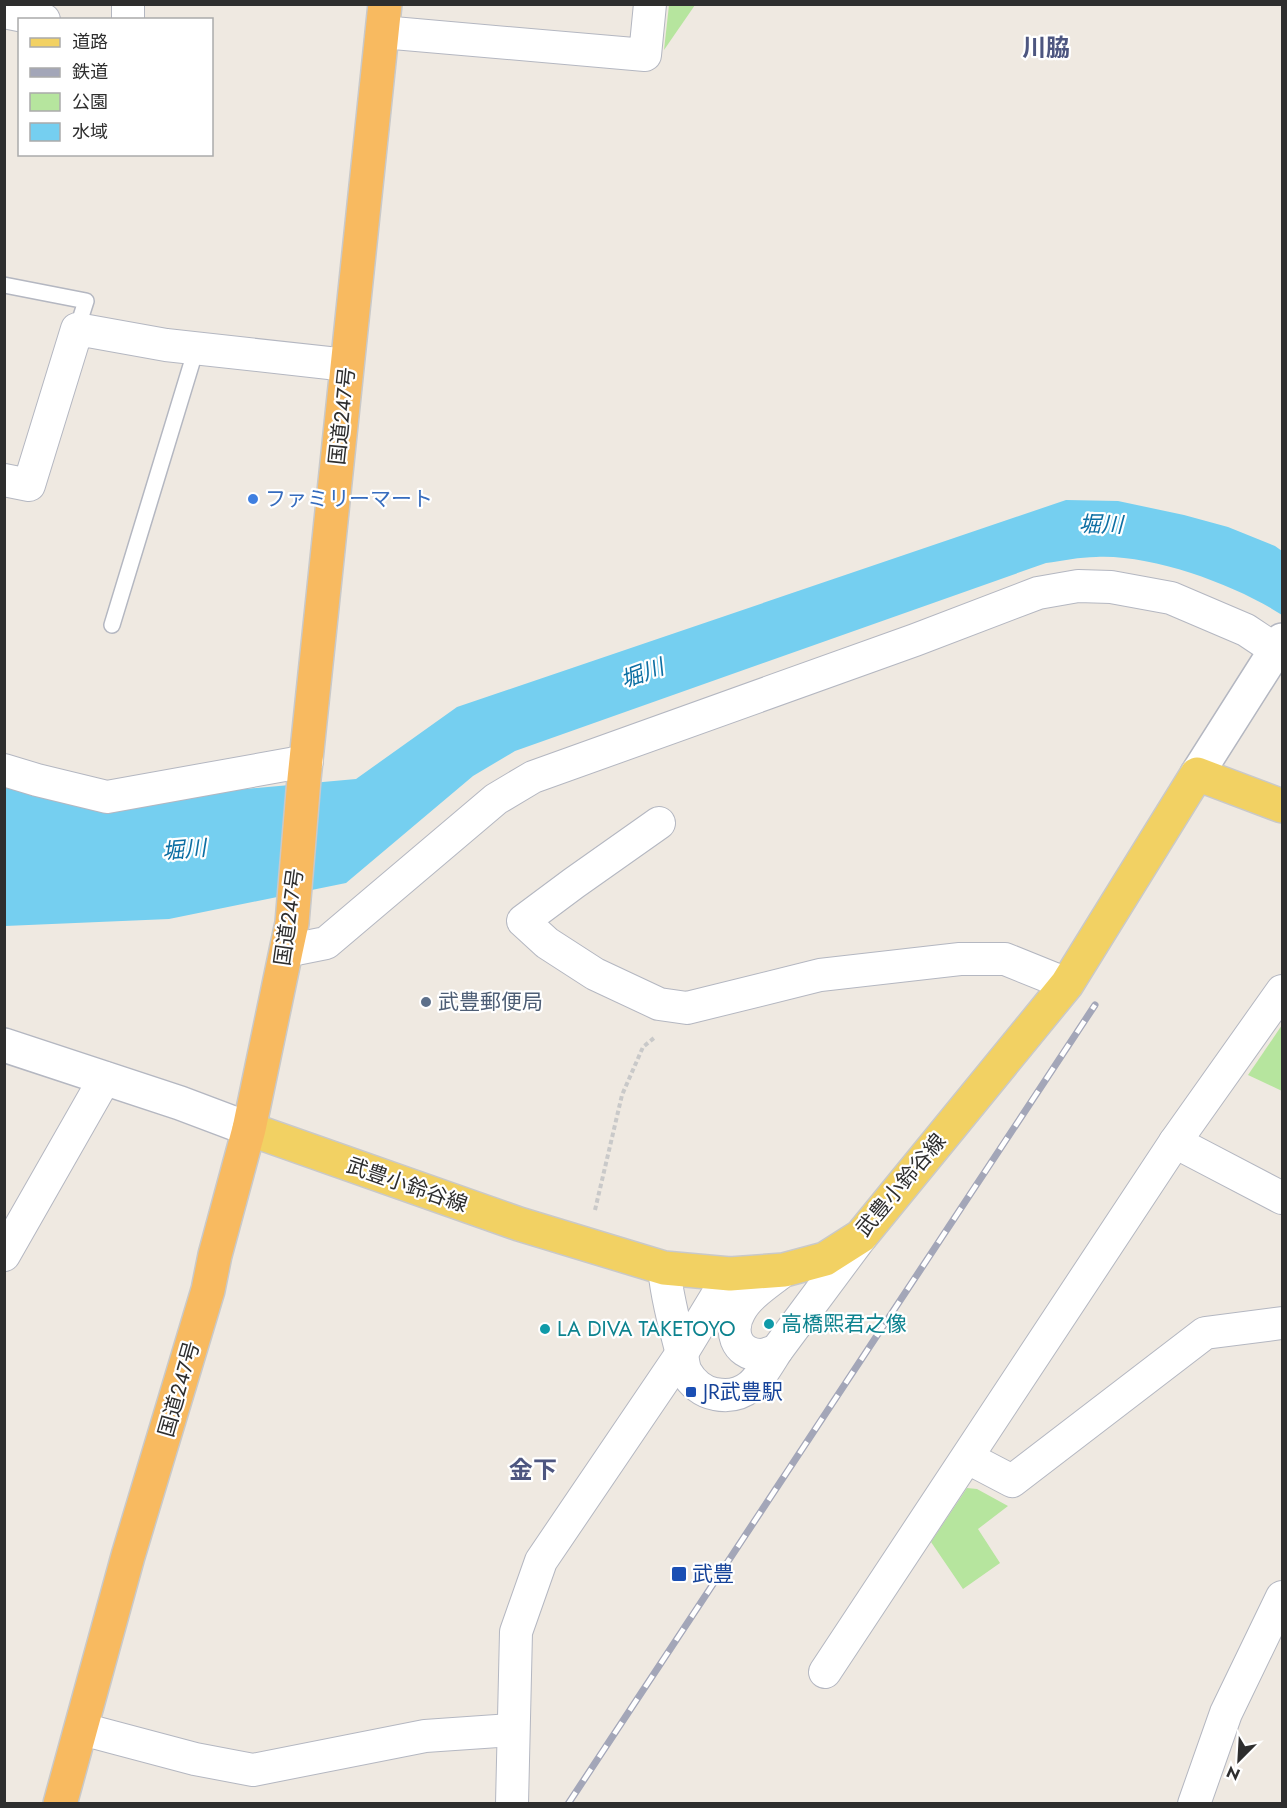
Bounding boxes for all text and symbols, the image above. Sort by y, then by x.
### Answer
legend [18,18,213,156]
text: 道路 [72,29,108,55]
district label: 川脇 [1022,30,1070,65]
text: 鉄道 [72,59,108,85]
text: 公園 [72,89,108,115]
text: 水域 [72,119,108,145]
street label: 国道247号 [322,366,362,466]
place label: ファミリーマート [265,484,433,514]
marker: ファミリーマート [246,492,260,506]
water label: 堀川 [1079,508,1125,540]
water label: 堀川 [616,650,670,696]
water label: 堀川 [161,831,209,867]
street label: 国道247号 [267,866,311,968]
place label: 武豊郵便局 [438,987,543,1017]
marker: 武豊郵便局 [419,995,433,1009]
street label: 武豊小鈴谷線 [849,1127,953,1243]
street label: 武豊小鈴谷線 [343,1150,471,1220]
place label: 高橋煕君之像 [781,1309,907,1339]
place label: LA DIVA TAKETOYO [557,1314,736,1344]
marker: 高橋煕君之像 [762,1317,776,1331]
marker: LA DIVA TAKETOYO [538,1322,552,1336]
street label: 国道247号 [151,1338,207,1440]
place label: JR武豊駅 [700,1377,783,1407]
marker: JR武豊駅 [684,1385,698,1399]
district label: 金下 [509,1452,557,1487]
place label: 武豊 [692,1559,734,1589]
marker: 武豊 [670,1565,688,1583]
north arrow [1209,1730,1269,1790]
text: N [1223,1760,1244,1786]

